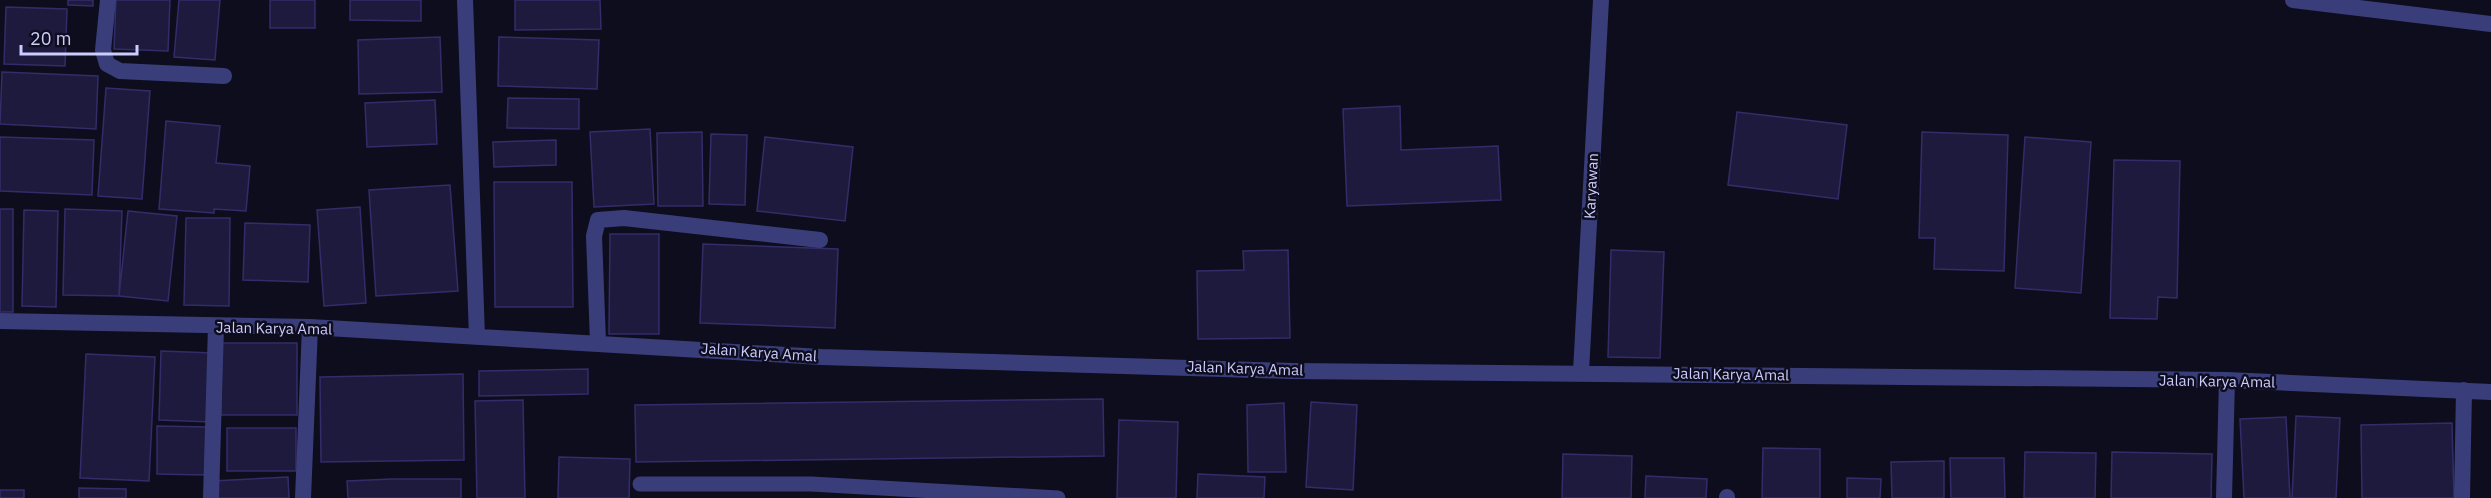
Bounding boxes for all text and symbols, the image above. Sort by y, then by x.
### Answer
scale bar [21,18,136,56]
text: 20 m [30,27,72,50]
street label: Karyawan [1580,152,1602,220]
street label: Jalan Karya Amal [216,317,332,339]
street label: Jalan Karya Amal [700,338,818,366]
street label: Jalan Karya Amal [1187,356,1303,380]
street label: Jalan Karya Amal [1673,363,1789,385]
street label: Jalan Karya Amal [2159,370,2275,392]

